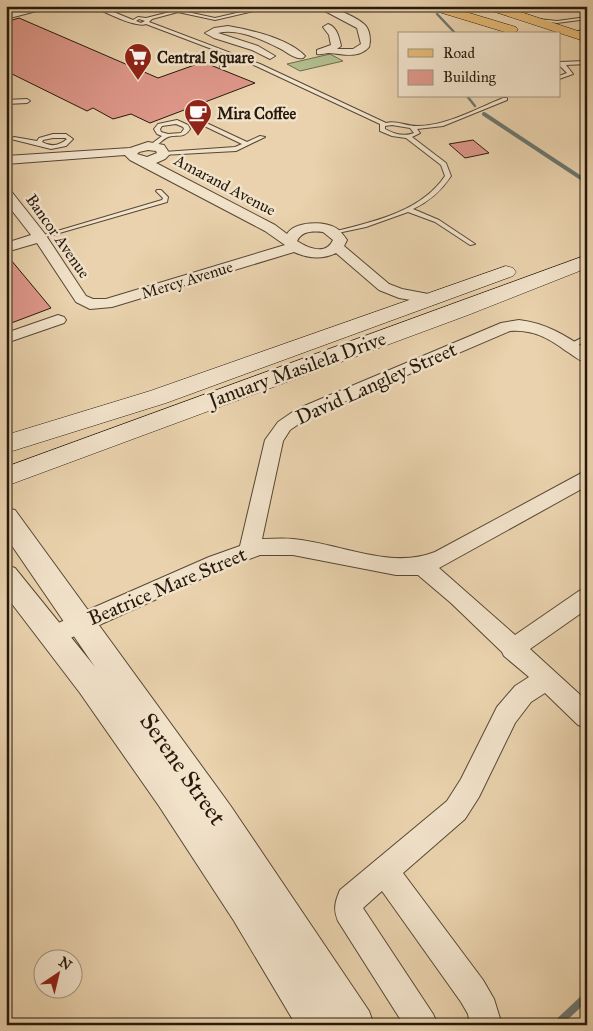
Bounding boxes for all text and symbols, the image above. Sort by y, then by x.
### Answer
legend [398,32,560,98]
supermarket icon: Central Square [123,42,153,81]
text: Road [443,44,475,62]
place label: Central Square [157,48,254,68]
text: Building [443,68,497,86]
cafe icon: Mira Coffee [183,98,213,137]
place label: Mira Coffee [217,104,296,123]
street label: Amarand Avenue [170,150,279,220]
street label: Bancor Avenue [22,190,94,282]
street label: Mercy Avenue [139,257,235,303]
street label: January Masilela Drive [203,326,389,414]
street label: David Langley Street [292,337,461,430]
street label: Beatrice Mare Street [84,542,250,630]
street label: Serene Street [133,707,233,831]
north arrow [32,948,82,998]
text: N [55,953,75,974]

